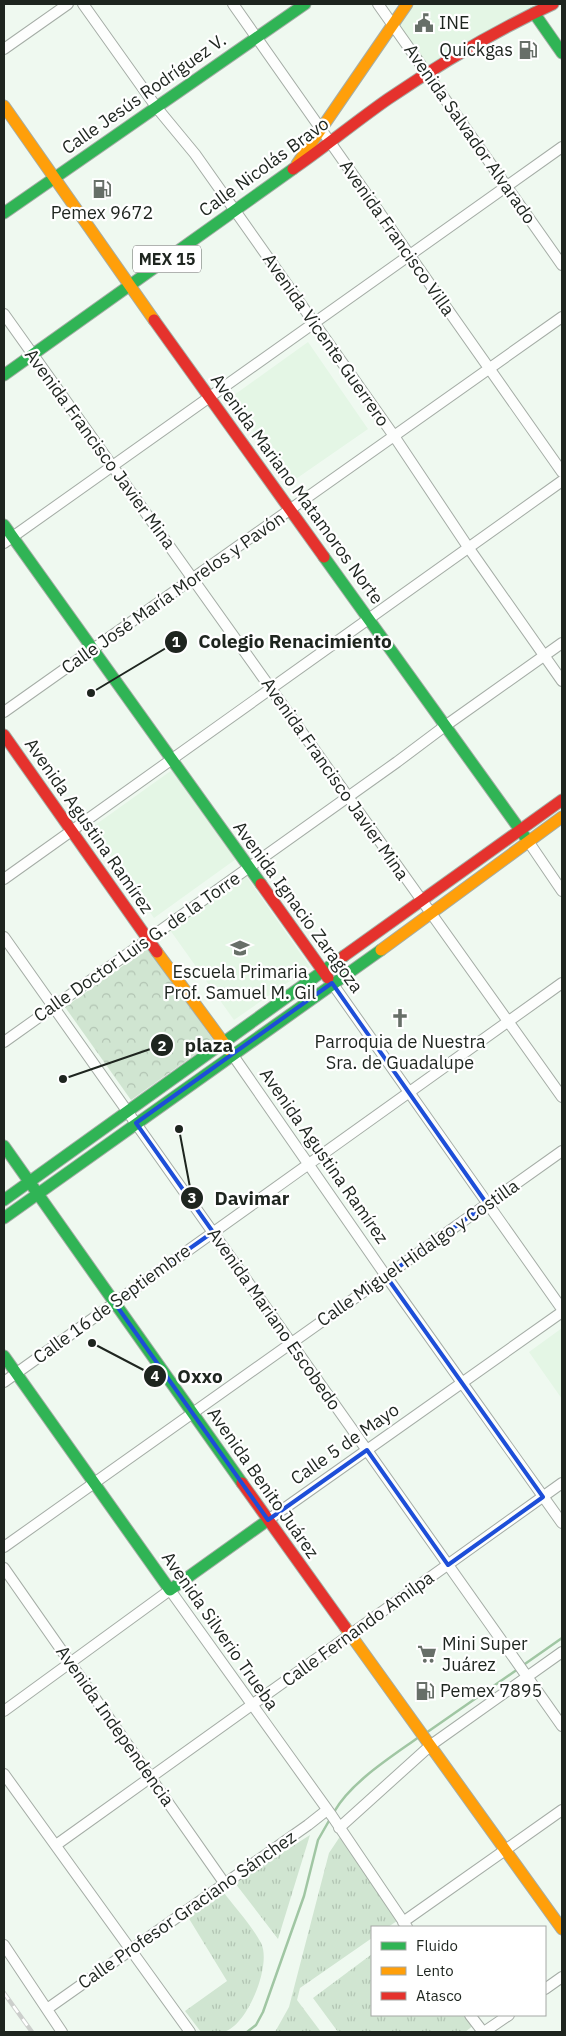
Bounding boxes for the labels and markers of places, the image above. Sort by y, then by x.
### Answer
place label: INE [439,11,469,34]
public building icon: INE [413,12,435,34]
place label: Quickgas [439,38,513,61]
fuel station icon: Quickgas [517,39,539,61]
fuel station icon: Pemex 9672 [91,178,113,200]
place label: Pemex 9672 [51,201,153,224]
callout: Colegio Renacimiento [163,625,402,659]
school or university icon: Escuela Primaria Prof. Samuel M. Gil [229,937,251,959]
place label: Escuela Primaria Prof. Samuel M. Gil [164,960,316,1004]
church icon: Parroquia de Nuestra Sra. de Guadalupe [389,1007,411,1029]
callout: plaza [150,1028,244,1062]
place label: Parroquia de Nuestra Sra. de Guadalupe [314,1030,486,1074]
callout: Davimar [180,1181,300,1215]
callout: Oxxo [142,1359,233,1393]
place label: Mini Super Juárez [442,1632,528,1676]
supermarket icon: Mini Super Juárez [416,1643,438,1665]
place label: Pemex 7895 [440,1679,542,1702]
fuel station icon: Pemex 7895 [414,1680,436,1702]

